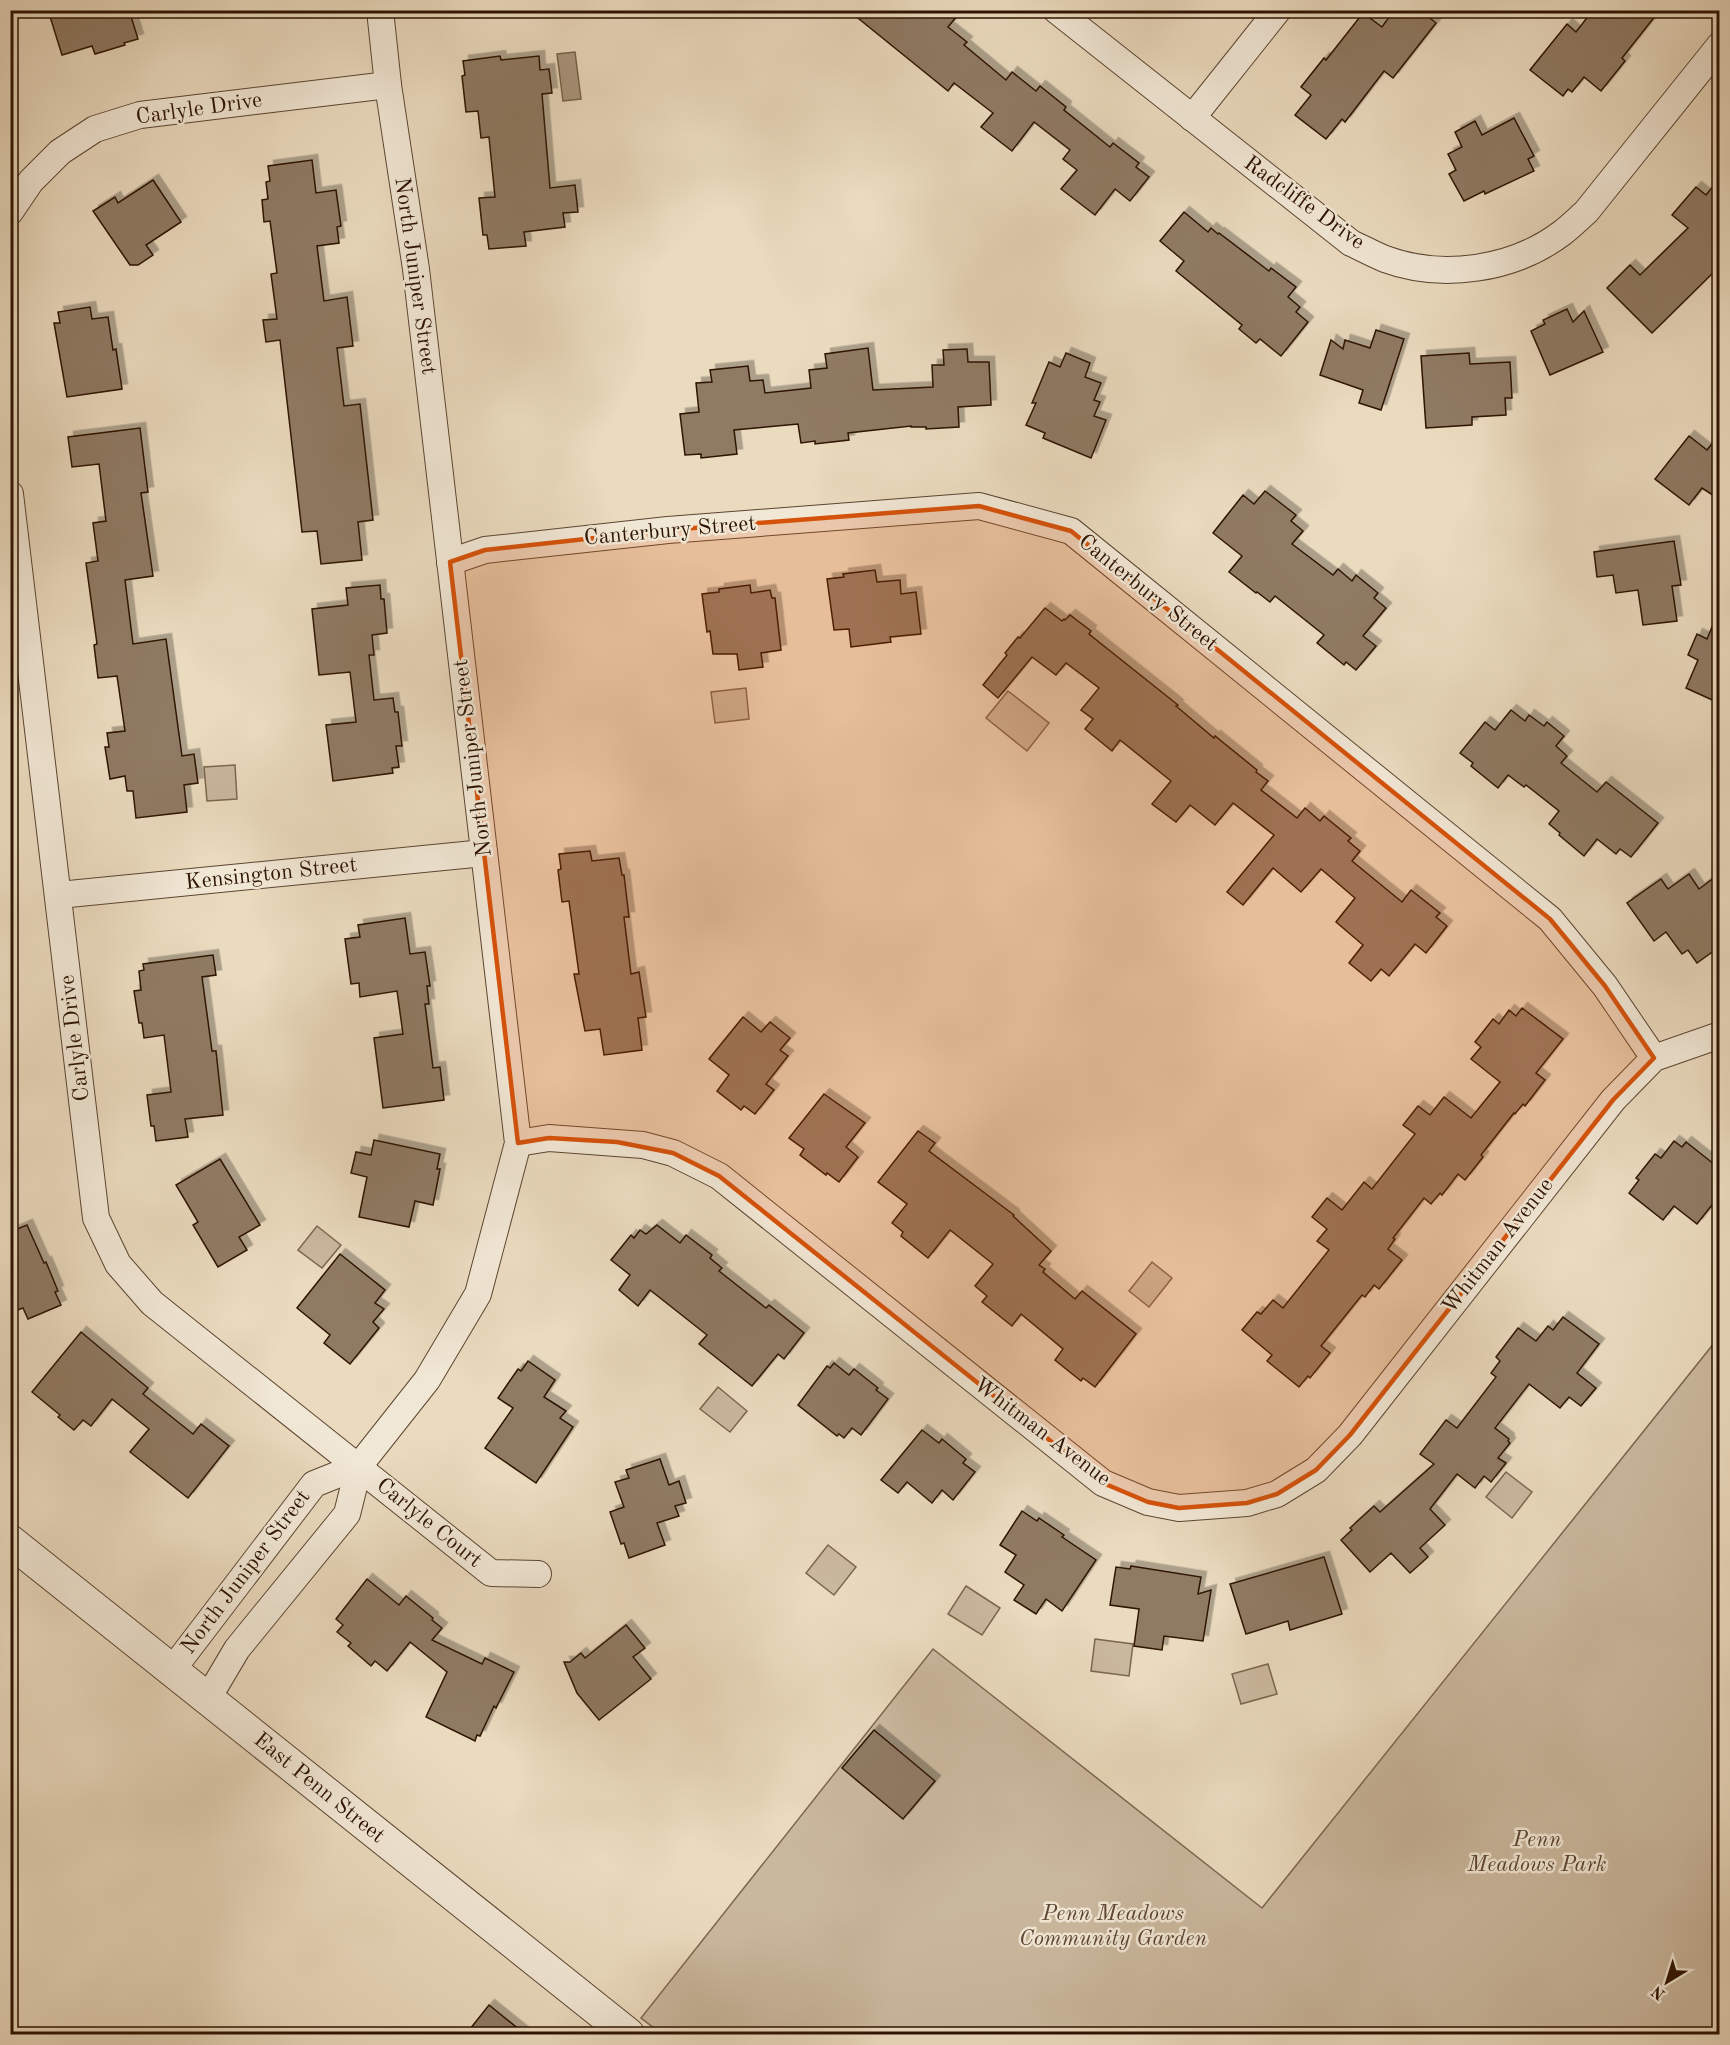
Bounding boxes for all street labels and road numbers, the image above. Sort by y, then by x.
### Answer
street label: Carlyle Drive [134,89,264,129]
street label: Radcliffe Drive [1240,152,1368,254]
street label: North Juniper Street [390,176,440,376]
street label: Canterbury Street [583,513,757,549]
street label: Canterbury Street [1074,530,1222,656]
street label: North Juniper Street [450,658,496,858]
street label: Kensington Street [184,854,358,894]
street label: Carlyle Drive [56,973,94,1103]
street label: Whitman Avenue [1438,1174,1558,1318]
street label: Whitman Avenue [969,1373,1115,1491]
street label: Carlyle Court [372,1474,486,1572]
street label: North Juniper Street [177,1486,315,1658]
street label: East Penn Street [249,1729,389,1847]

